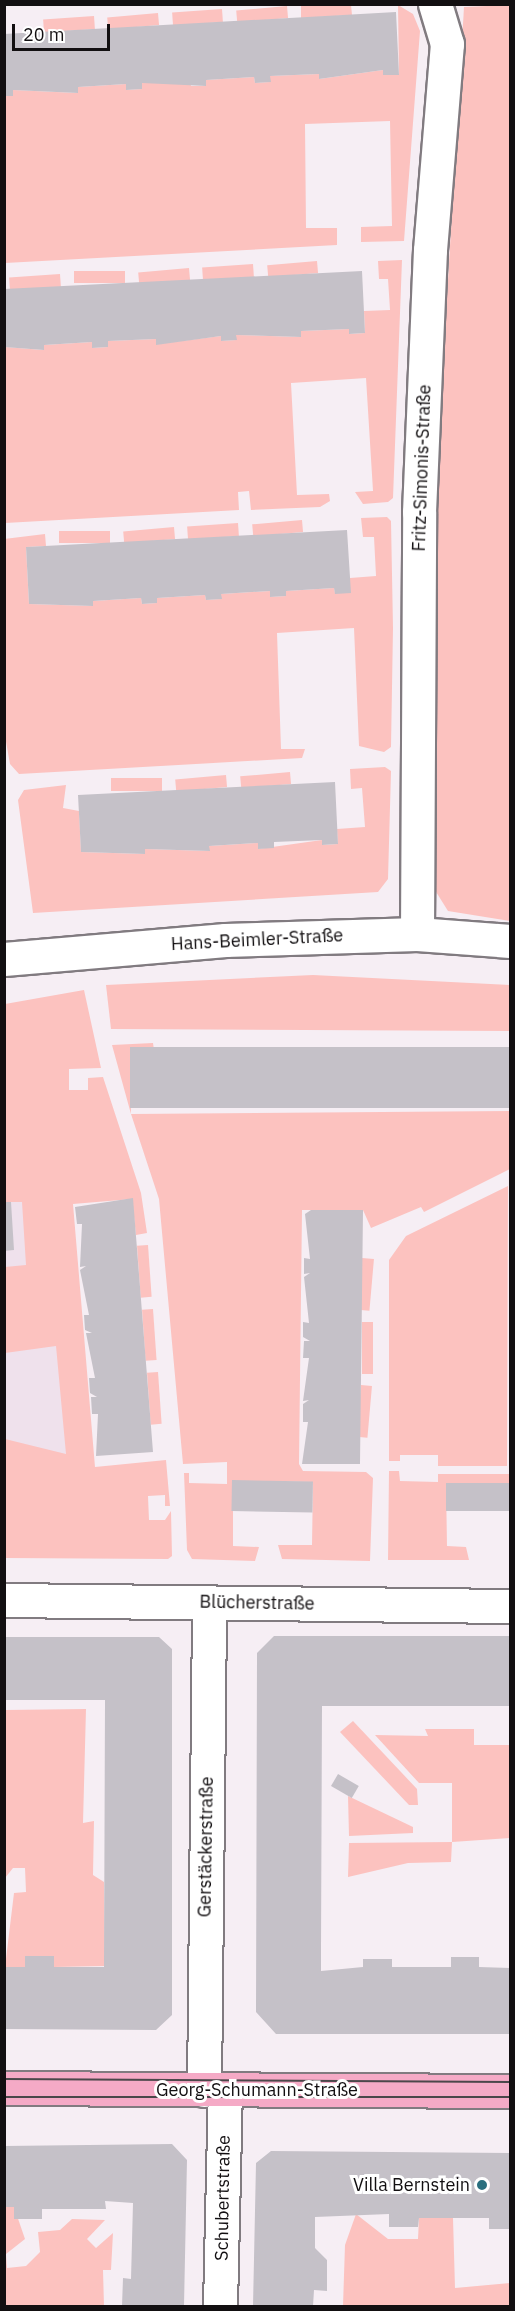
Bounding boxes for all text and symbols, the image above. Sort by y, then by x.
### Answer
scale bar [15,12,112,50]
text: 20 m [23,23,65,46]
street label: Fritz-Simonis-Straße [408,384,436,552]
street label: Hans-Beimler-Straße [170,925,344,955]
street label: Blücherstraße [199,1591,315,1615]
street label: Gerstäckerstraße [194,1776,218,1918]
street label: Georg-Schumann-Straße [156,2079,358,2101]
street label: Schubertstraße [211,2135,235,2261]
place label: Villa Bernstein [353,2174,470,2196]
marker: Villa Bernstein [475,2178,489,2192]

